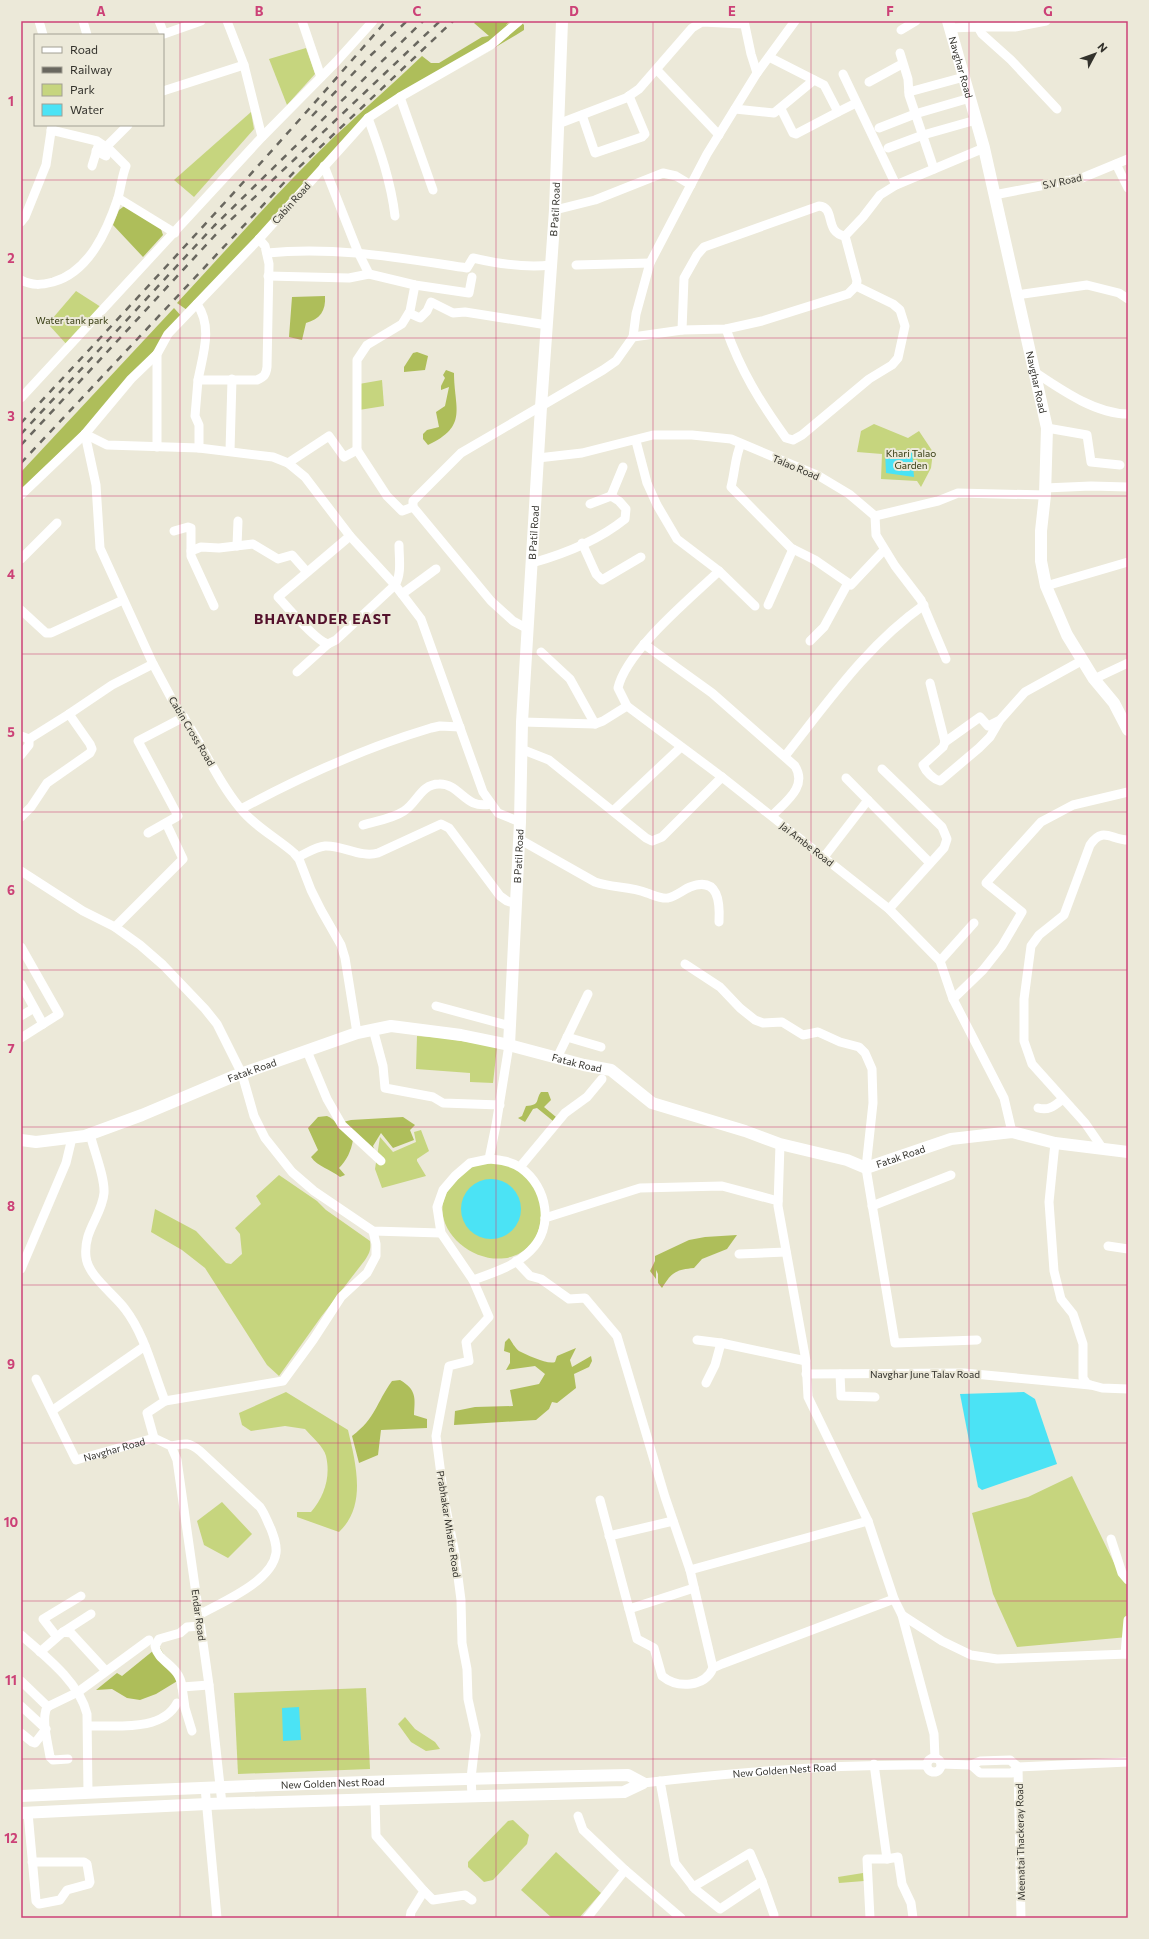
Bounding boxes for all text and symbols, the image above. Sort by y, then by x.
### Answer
text: A [96,3,106,19]
text: B [255,3,264,19]
text: C [413,3,422,19]
text: D [569,3,579,19]
text: E [728,3,736,19]
text: F [886,3,894,19]
text: G [1043,3,1053,19]
legend [34,34,164,126]
north arrow [1075,34,1115,74]
street label: Navghar Road [947,35,976,100]
text: N [1095,40,1111,54]
text: Road [70,42,98,56]
text: Railway [70,62,112,76]
text: Park [70,82,96,96]
text: 1 [8,93,14,109]
text: Water [70,102,104,116]
street label: S.V Road [1041,171,1083,191]
street label: Cabin Road [269,180,313,226]
street label: B Patil Road [547,182,562,237]
text: 2 [7,250,15,266]
park label: Water tank park [35,314,109,326]
street label: Navghar Road [1024,350,1050,415]
text: 3 [7,408,15,424]
park label: Khari Talao Garden [886,447,936,471]
street label: Talao Road [771,452,821,482]
street label: B Patil Road [526,505,541,560]
text: 4 [7,566,15,582]
district label: BHAYANDER EAST [254,610,392,627]
street label: Cabin Cross Road [166,694,218,768]
text: 5 [7,724,15,740]
street label: Jai Ambe Road [778,819,836,869]
street label: B Patil Road [511,829,526,884]
text: 6 [7,882,15,898]
text: 7 [7,1040,15,1056]
street label: Fatak Road [551,1051,603,1074]
street label: Fatak Road [226,1056,278,1084]
street label: Fatak Road [875,1142,927,1170]
text: 8 [7,1198,15,1214]
text: 9 [7,1356,15,1372]
street label: Navghar June Talav Road [870,1368,980,1380]
street label: Navghar Road [82,1435,147,1464]
street label: Prabhakar Mhatre Road [435,1470,463,1578]
text: 10 [4,1514,19,1530]
street label: Endar Road [189,1588,209,1642]
text: 11 [5,1672,17,1688]
street label: New Golden Nest Road [732,1761,837,1780]
street label: New Golden Nest Road [281,1775,385,1791]
street label: Meenatai Thackeray Road [1013,1783,1027,1901]
text: 12 [4,1830,18,1846]

